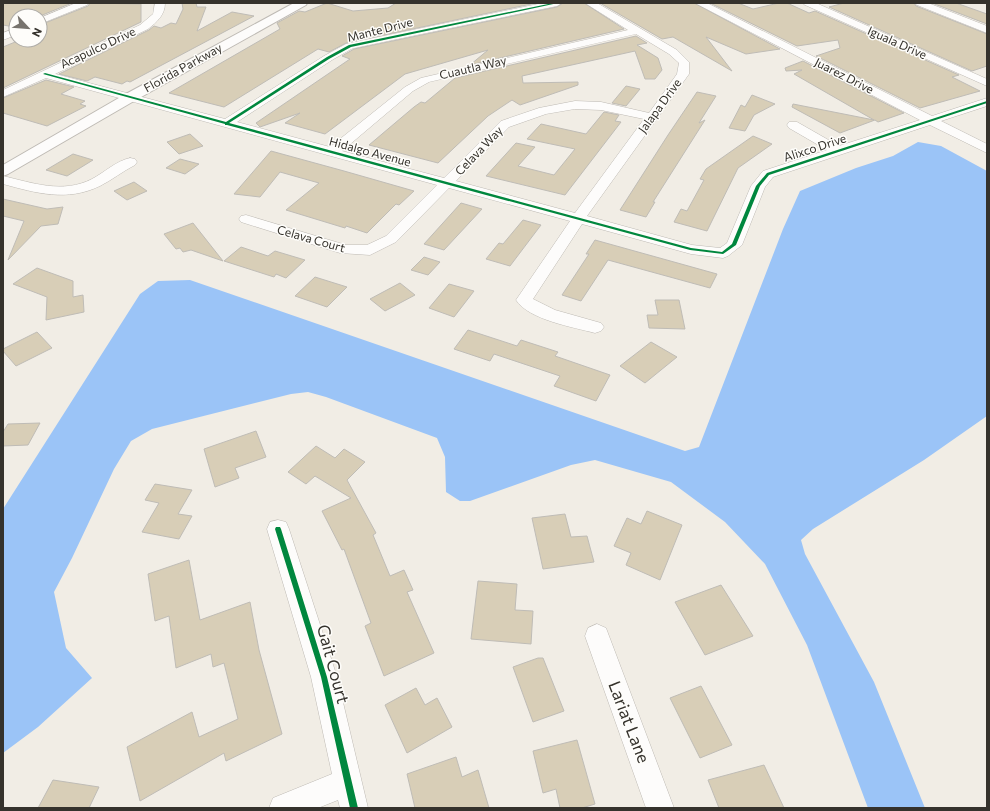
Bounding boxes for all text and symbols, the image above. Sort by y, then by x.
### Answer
north arrow [8,8,48,48]
street label: Mante Drive [346,14,414,44]
street label: Iguala Drive [866,23,929,61]
street label: Acapulco Drive [58,24,137,71]
text: N [30,26,45,39]
street label: Florida Parkway [141,40,224,94]
street label: Cuautla Way [438,53,508,82]
street label: Juarez Drive [812,54,876,97]
street label: Jalapa Drive [635,76,684,136]
street label: Celava Way [452,123,505,178]
street label: Alixco Drive [782,130,848,164]
street label: Hidalgo Avenue [328,133,413,169]
street label: Celava Court [276,222,347,254]
street label: Gait Court [313,622,354,706]
street label: Lariat Lane [604,678,655,766]

